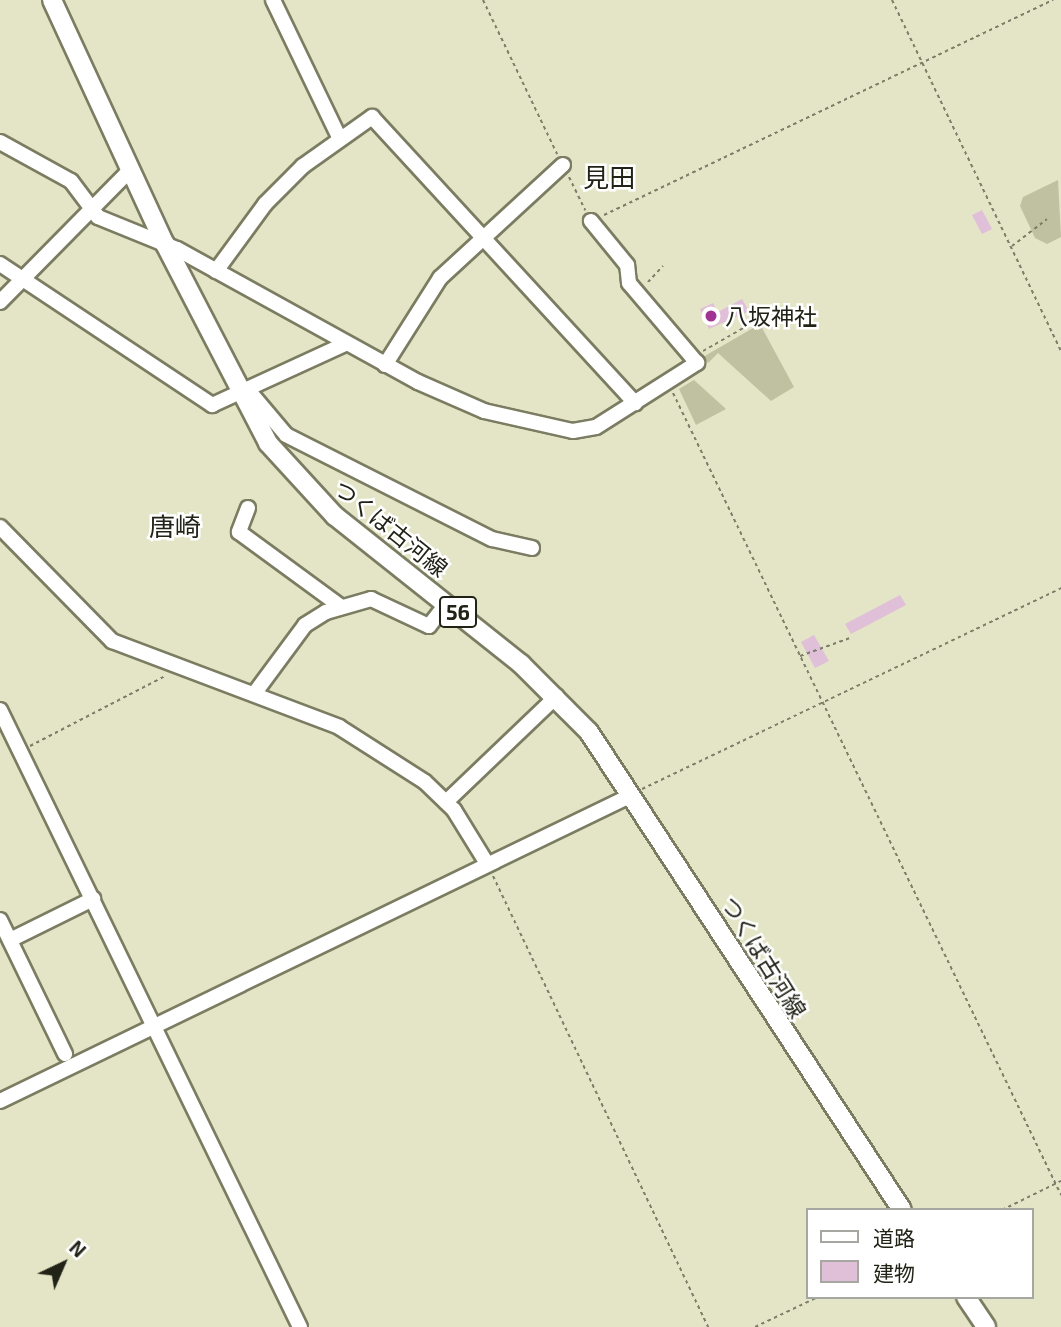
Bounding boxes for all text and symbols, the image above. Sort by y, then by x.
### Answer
district label: 見田 [583,161,635,193]
place label: 八坂神社 [725,302,817,330]
marker: 八坂神社 [703,308,719,324]
street label: つくば古河線 [329,474,453,582]
district label: 唐崎 [149,510,201,542]
road number: 56 [439,594,477,630]
street label: つくば古河線 [716,891,812,1023]
legend [806,1208,1033,1299]
text: 道路 [873,1225,915,1250]
north arrow [28,1229,98,1299]
text: N [65,1235,91,1262]
text: 建物 [873,1260,915,1285]

